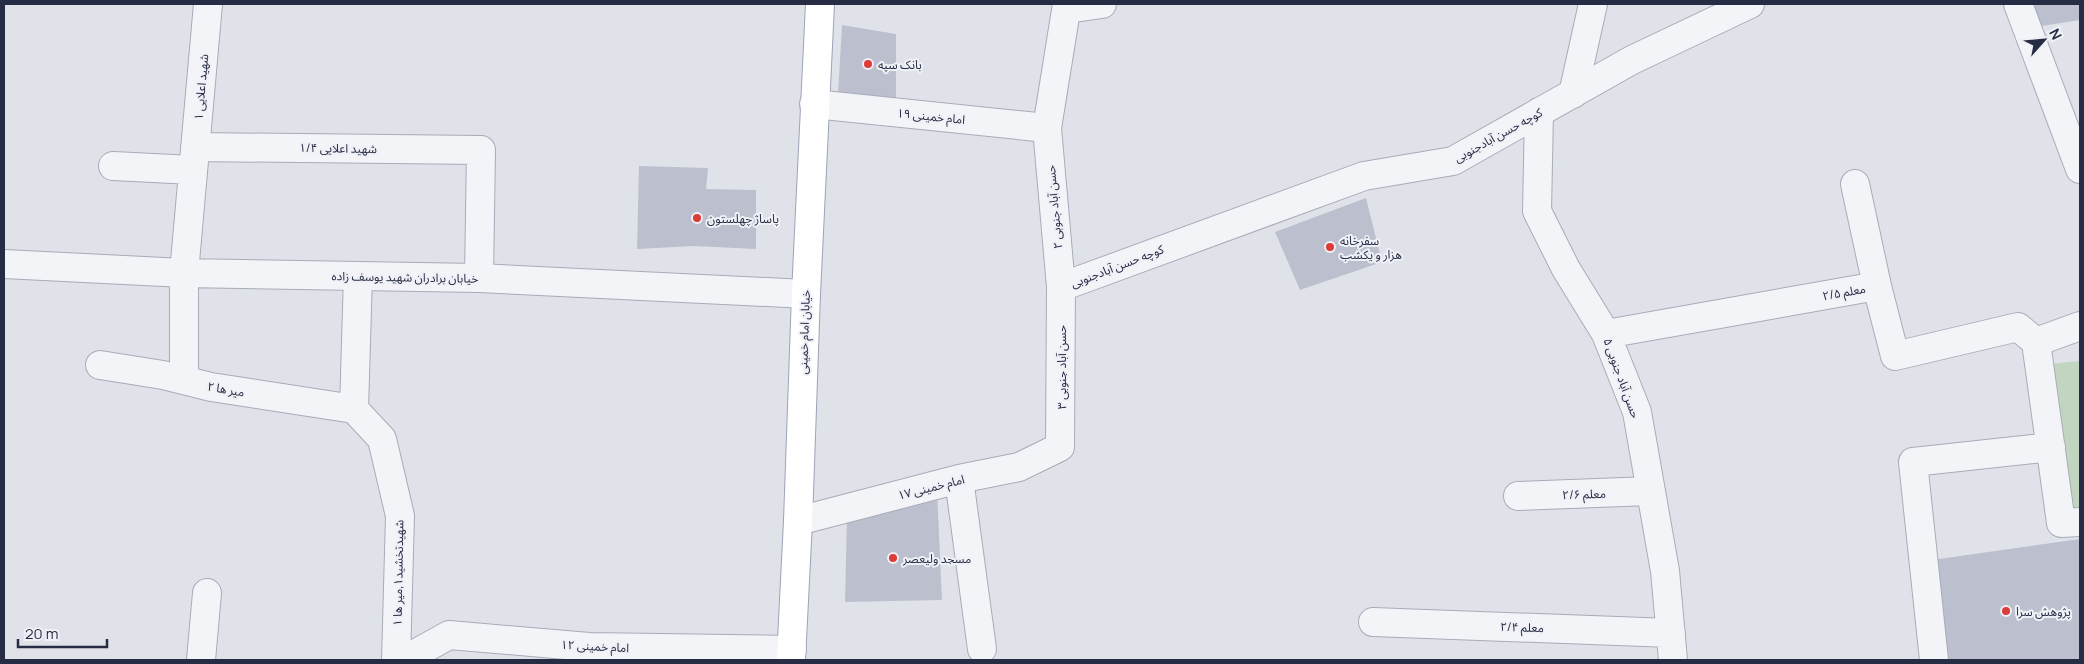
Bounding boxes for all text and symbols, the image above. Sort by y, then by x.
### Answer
north arrow [2019,15,2069,65]
text: N [2045,25,2067,43]
street label: شهید اعلایی ۱ [190,53,212,121]
place label: بانک سپه [878,56,922,73]
marker: بانک سپه [862,58,874,70]
street label: کوچه حسن آبادجنوبی [1451,103,1546,166]
street label: امام خمینی ۱۹ [896,104,966,129]
street label: شهید اعلایی ۱/۴ [299,139,377,157]
street label: حسن آباد جنوبی ۲ [1042,164,1066,250]
place label: پاساژ چهلستون [707,210,779,227]
marker: پاساژ چهلستون [691,212,703,224]
place label: سفرخانه هزار و یکشب [1340,232,1402,263]
street label: کوچه حسن آبادجنوبی [1068,240,1167,292]
marker: سفرخانه هزار و یکشب [1324,241,1336,253]
street label: خیابان برادران شهید یوسف زاده [331,267,479,287]
street label: معلم ۲/۵ [1821,280,1867,305]
street label: خیابان امام خمینی [794,289,815,375]
street label: حسن آباد جنوبی ۳ [1053,325,1070,409]
street label: حسن آباد جنوبی ۵ [1600,335,1644,421]
street label: میر ها ۲ [206,377,246,401]
street label: امام خمینی ۱۷ [896,470,967,504]
street label: معلم ۲/۶ [1562,485,1606,504]
street label: شهیدتخشید۱,میر ها ۱ [389,520,407,626]
place label: مسجد ولیعصر [902,550,971,567]
marker: مسجد ولیعصر [887,552,899,564]
place label: پژوهش سرا [2016,603,2071,620]
marker: پژوهش سرا [2000,605,2012,617]
scale bar [18,616,106,648]
street label: معلم ۲/۴ [1500,618,1544,637]
text: 20 m [25,623,58,644]
street label: امام خمینی ۱۲ [560,636,630,657]

